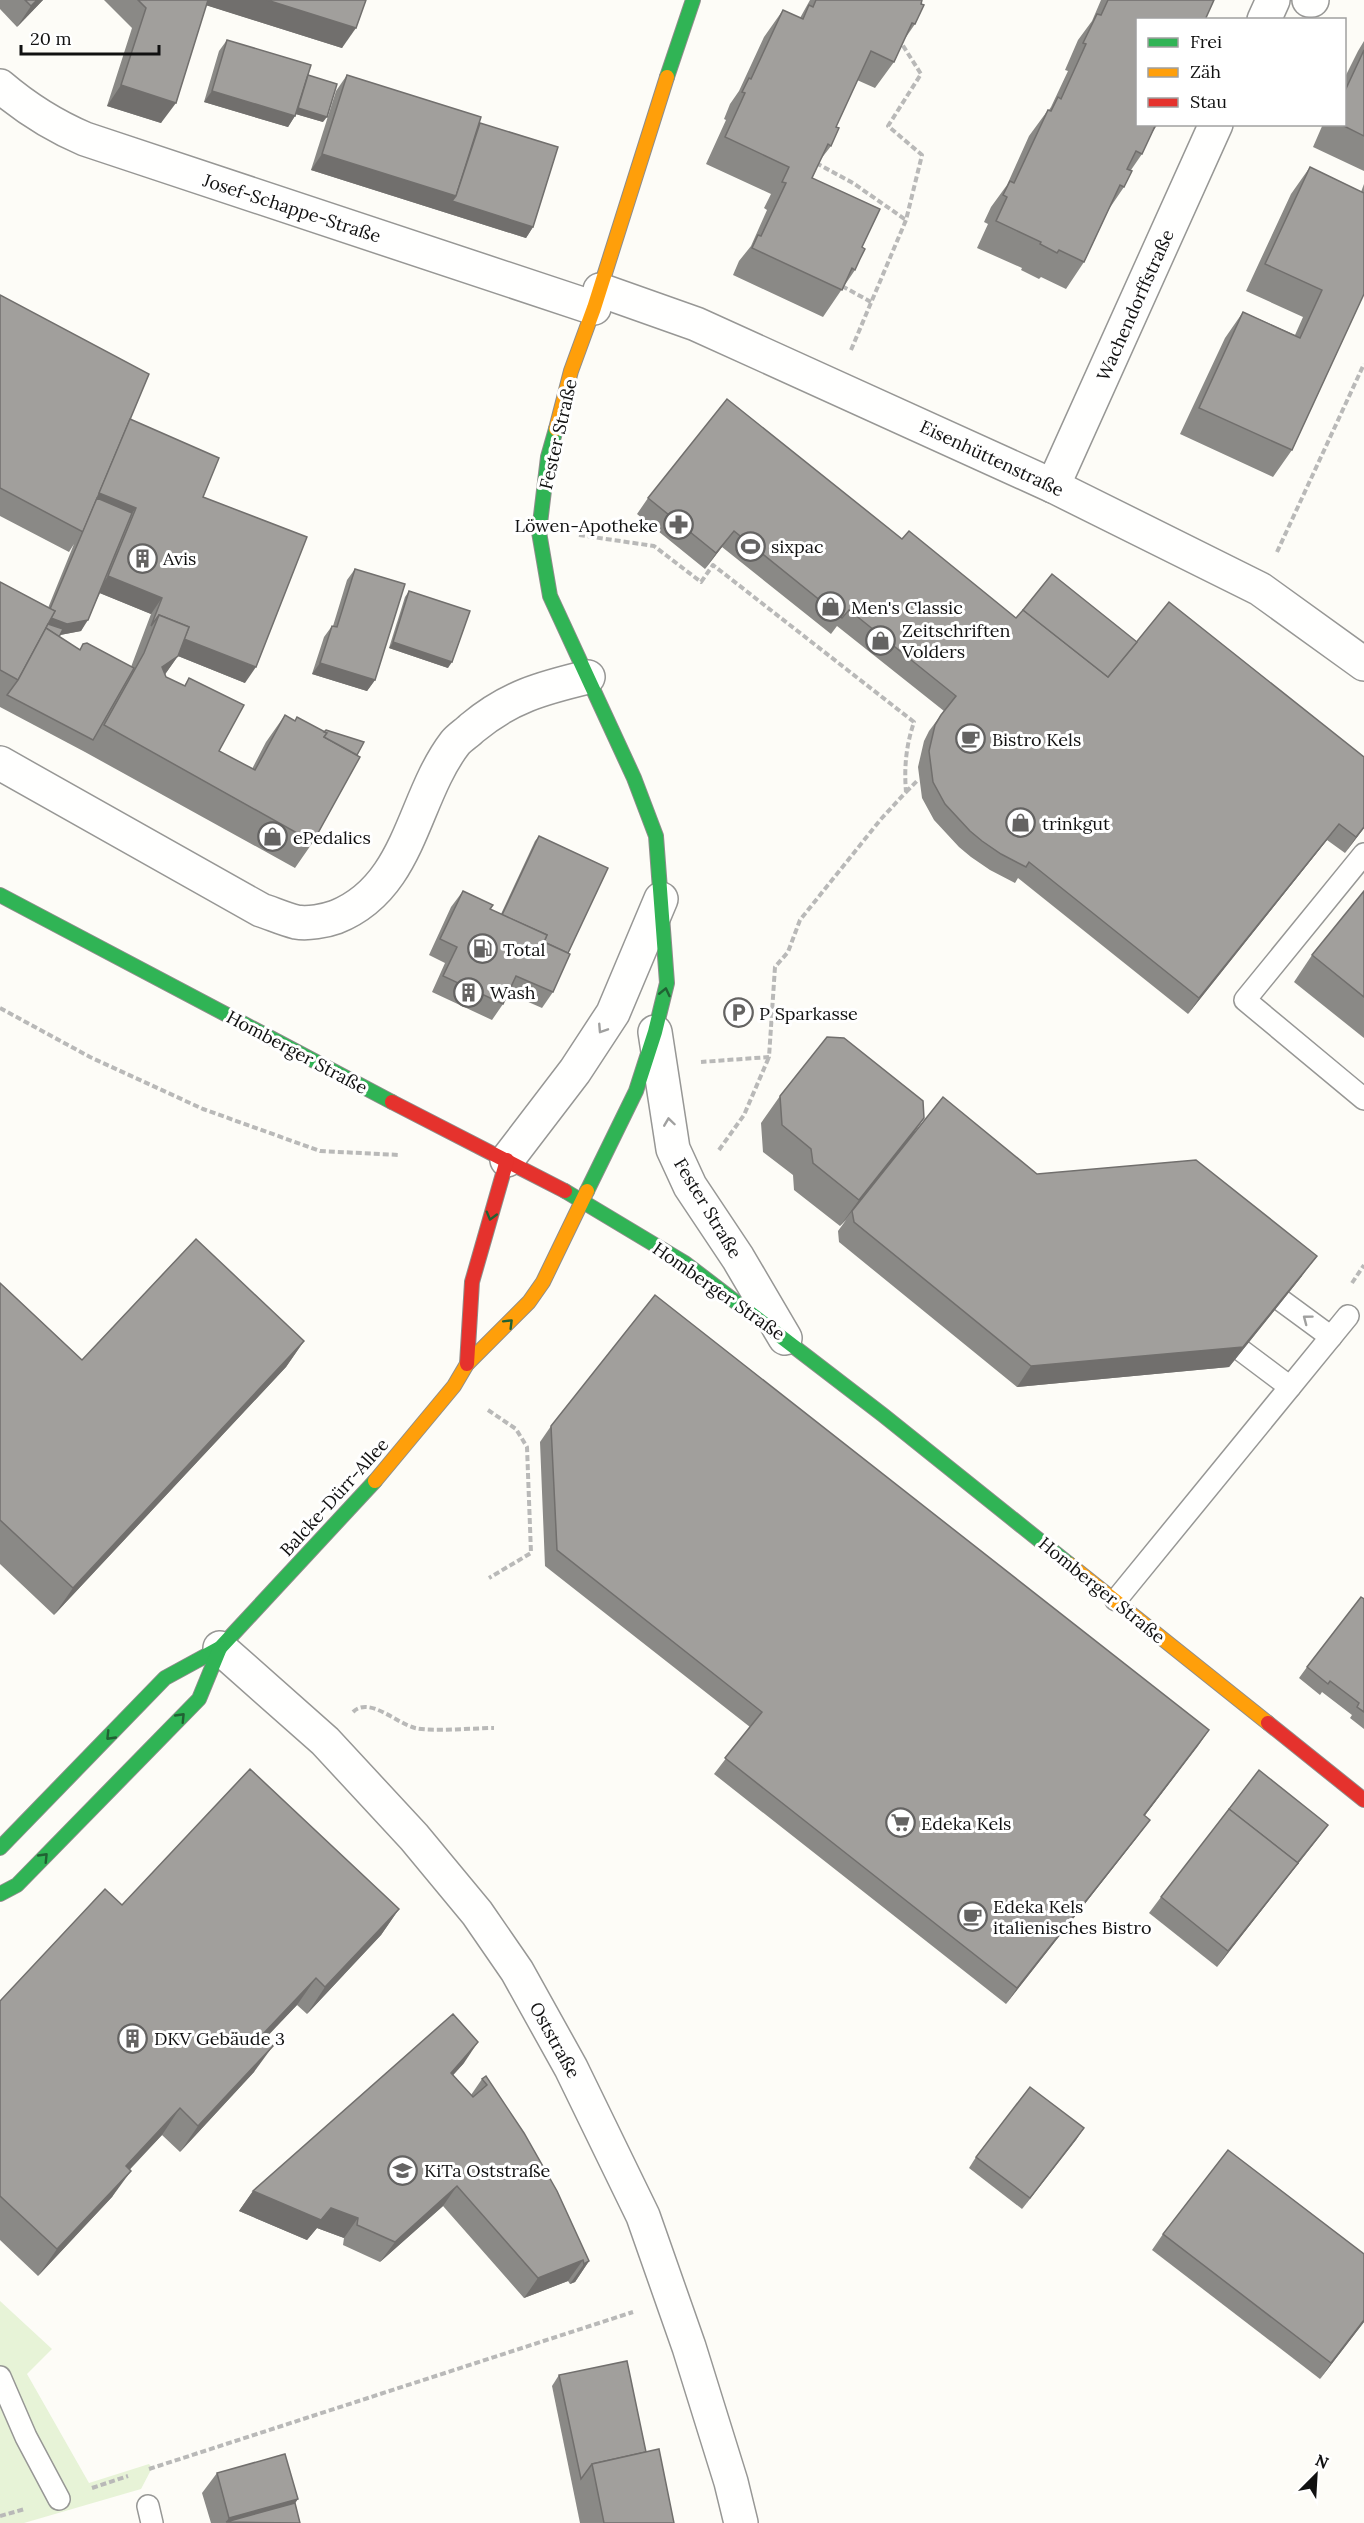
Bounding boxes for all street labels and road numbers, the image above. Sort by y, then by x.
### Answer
street label: Josef-Schappe-Straße [199,168,384,248]
street label: Wachendorffstraße [1091,226,1179,384]
street label: Fester Straße [534,376,582,492]
street label: Eisenhüttenstraße [917,415,1068,501]
street label: Homberger Straße [223,1005,372,1099]
street label: Fester Straße [669,1154,747,1263]
street label: Homberger Straße [648,1237,790,1345]
street label: Balcke-Dürr-Allee [275,1433,393,1561]
street label: Homberger Straße [1034,1532,1170,1648]
street label: Oststraße [525,1998,586,2082]

